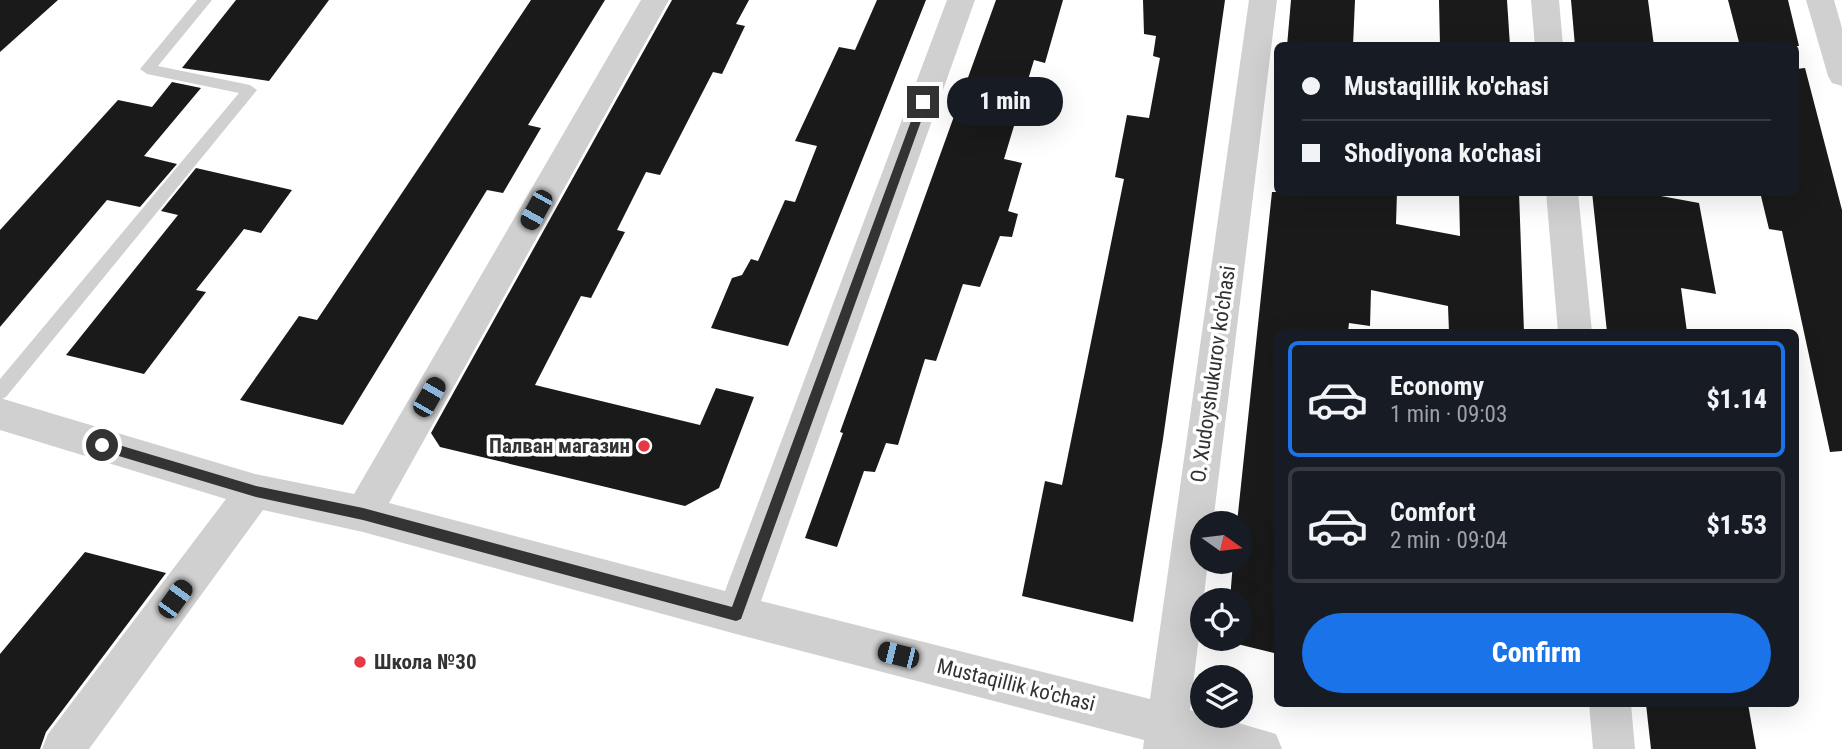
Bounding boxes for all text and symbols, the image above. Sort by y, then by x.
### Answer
text: Mustaqillik ko'chasi [1344,71,1549,101]
callout: 1 min [948,78,1063,126]
route end [907,86,939,118]
text: 1 min [979,88,1031,115]
text: Shodiyona ko'chasi [1344,138,1542,168]
car [517,187,556,233]
street label: O. Xudoyshukurov ko'chasi [1186,264,1240,484]
icon: car [1306,368,1369,431]
text: Economy [1390,371,1484,401]
car [410,374,449,420]
text: $1.14 [1706,384,1767,414]
text: 1 min · 09:03 [1390,401,1507,428]
route start [86,429,118,461]
place label: Палван магазин [489,434,630,458]
marker: Палван магазин [636,438,652,454]
icon: car [1306,494,1369,557]
text: Comfort [1390,497,1476,527]
text: $1.53 [1706,510,1767,540]
north arrow [1190,511,1253,574]
map controls [1190,511,1253,728]
text: 2 min · 09:04 [1390,527,1507,554]
car [155,576,196,622]
button: locate [1190,588,1253,651]
button: Confirm [1302,613,1771,693]
car [876,640,921,670]
place label: Школа №30 [374,650,477,674]
marker: Школа №30 [352,654,368,670]
street label: Mustaqillik ko'chasi [935,654,1097,716]
button: layers [1190,665,1253,728]

